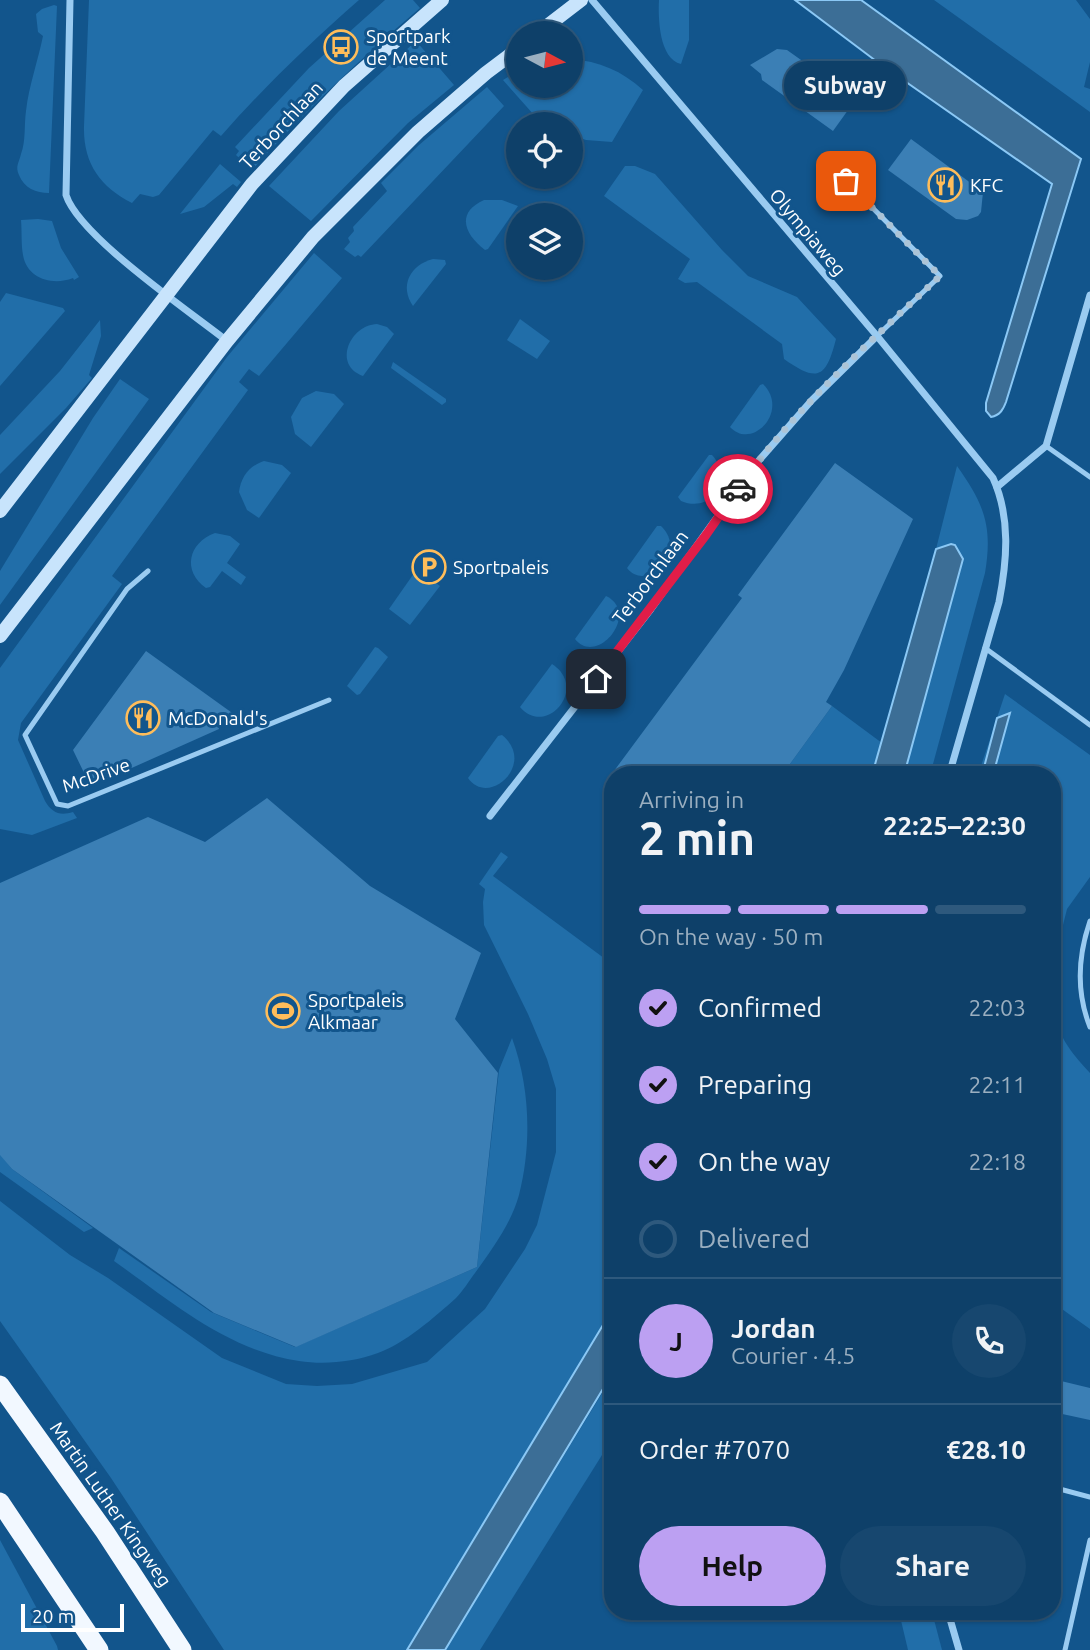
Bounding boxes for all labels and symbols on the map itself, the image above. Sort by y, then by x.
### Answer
north arrow [506,21,583,98]
place label: Sportpark de Meent [366,25,451,69]
bus stop icon: Sportpark de Meent [322,28,360,66]
callout: Subway [785,62,907,111]
street label: Terborchlaan [235,77,327,173]
pin [816,151,876,211]
restaurant icon: KFC [926,166,964,204]
place label: KFC [970,174,1004,196]
street label: Olympiaweg [765,184,851,280]
courier [703,454,773,524]
street label: Terborchlaan [608,526,692,628]
parking icon: Sportpaleis [410,548,448,586]
place label: Sportpaleis [453,556,549,578]
pin [566,649,626,709]
restaurant icon: McDonald's [124,699,162,737]
place label: McDonald's [168,707,267,729]
street label: McDrive [59,753,133,797]
place label: Sportpaleis Alkmaar [308,989,404,1033]
sports icon: Sportpaleis Alkmaar [264,992,302,1030]
street label: Martin Luther Kingweg [46,1417,176,1591]
scale bar [21,1601,124,1633]

